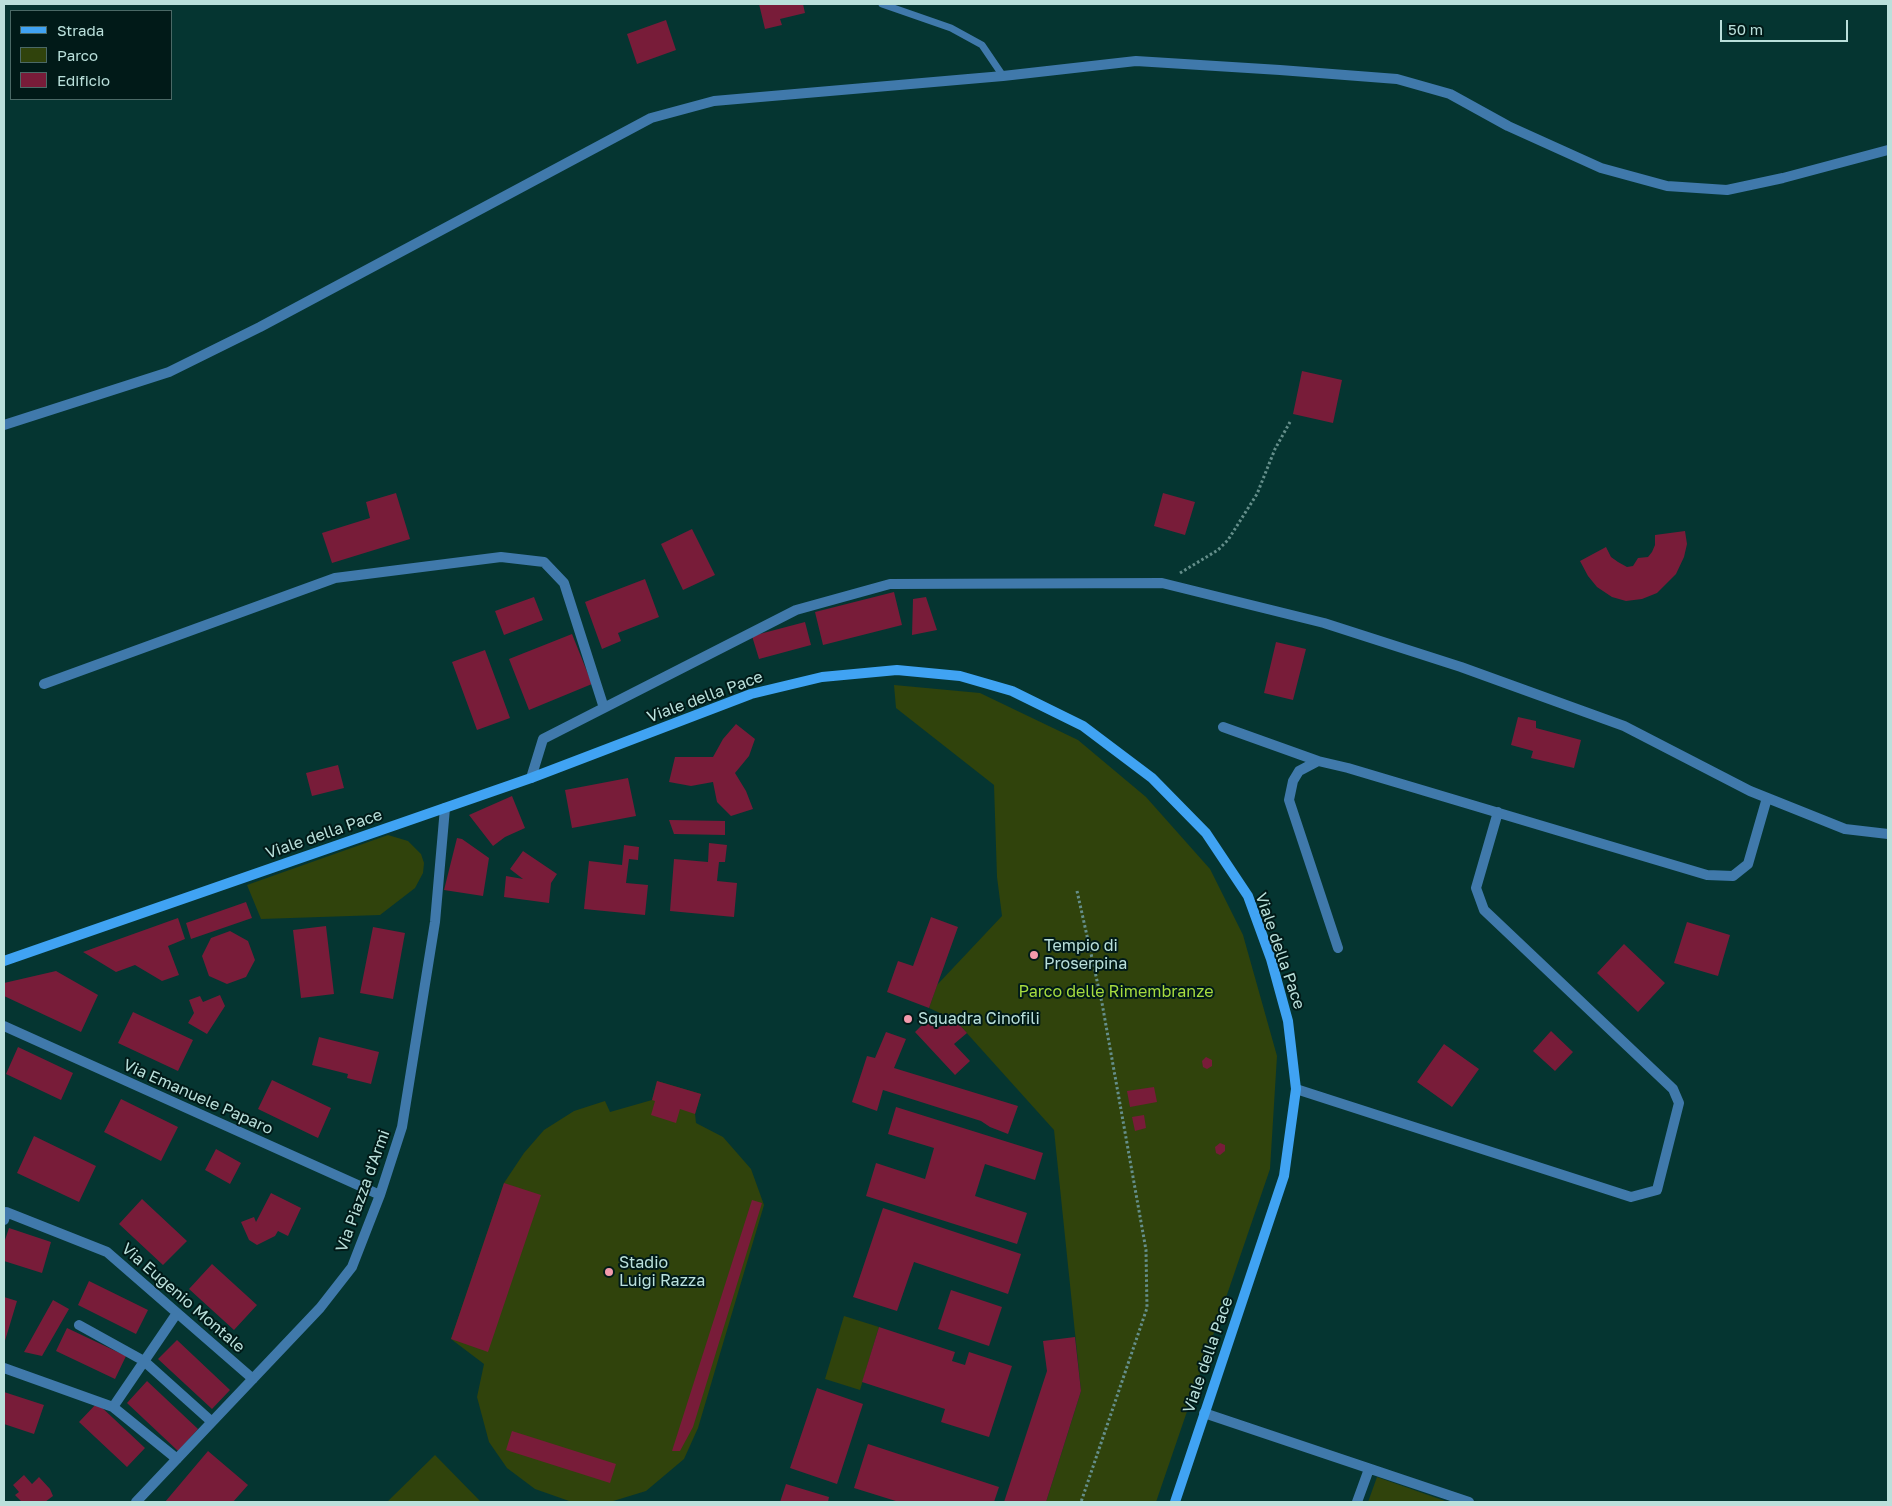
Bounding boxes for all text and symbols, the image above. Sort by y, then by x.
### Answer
legend [10,10,172,100]
scale bar [1722,10,1850,42]
text: 50 m [1728,20,1763,38]
text: Strada [57,21,104,39]
text: Parco [57,46,98,64]
text: Edificio [57,71,110,89]
street label: Viale della Pace [644,667,766,727]
street label: Viale della Pace [263,805,385,863]
street label: Viale della Pace [1251,890,1309,1012]
place label: Tempio di Proserpina [1044,936,1127,974]
marker: Tempio di Proserpina [1028,949,1040,961]
park label: Parco delle Rimembranze [1018,982,1214,1002]
place label: Squadra Cinofili [918,1009,1040,1029]
marker: Squadra Cinofili [902,1013,914,1025]
street label: Via Emanuele Paparo [120,1055,276,1139]
street label: Via Piazza d'Armi [332,1127,394,1255]
street label: Via Eugenio Montale [117,1239,249,1357]
place label: Stadio Luigi Razza [619,1253,705,1291]
marker: Stadio Luigi Razza [603,1266,615,1278]
street label: Viale della Pace [1179,1294,1237,1416]

